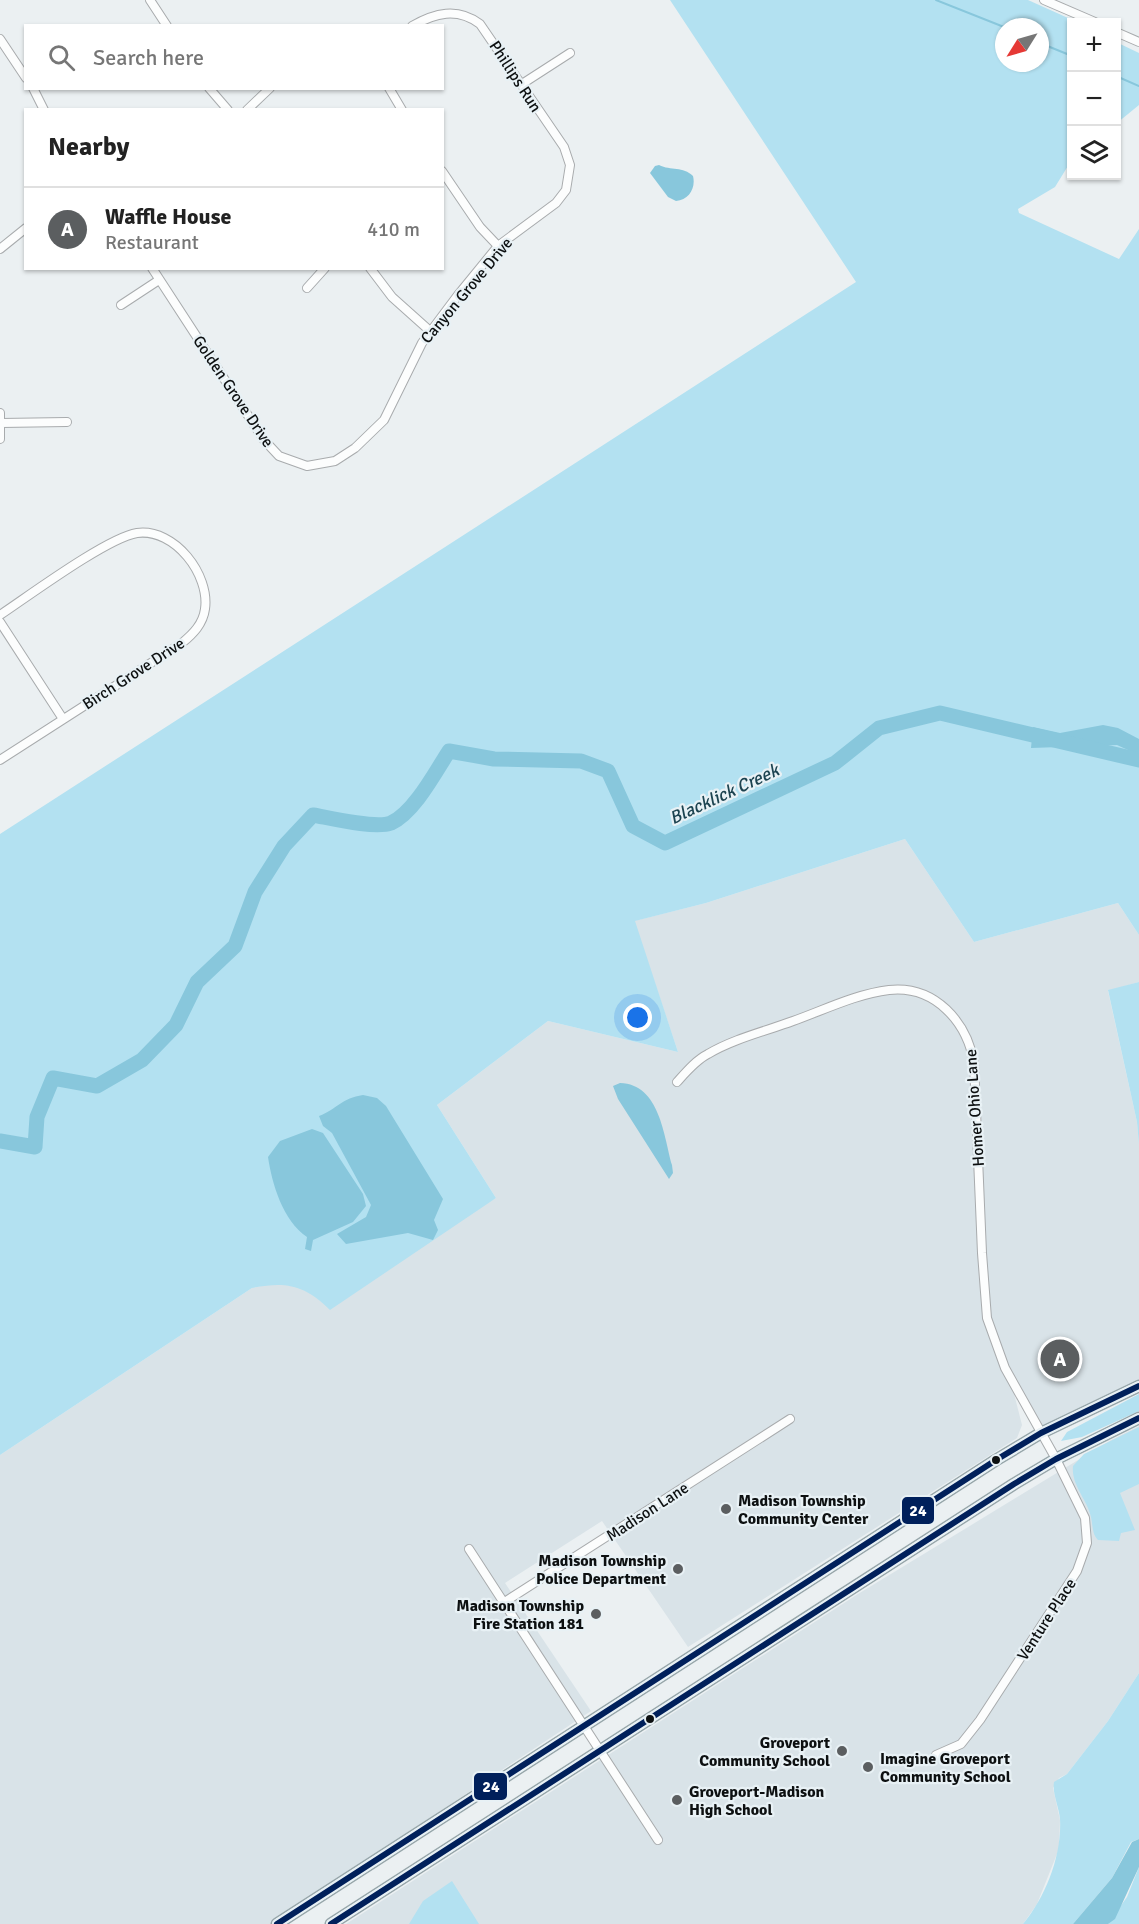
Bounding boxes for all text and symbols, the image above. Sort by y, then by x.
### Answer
north arrow [995,18,1049,72]
map controls [1067,18,1121,180]
button: + [1067,18,1121,72]
search box [24,24,444,90]
street label: Phillips Run [485,37,546,116]
icon: search [45,41,78,74]
text: Search here [93,44,204,71]
button: − [1067,72,1121,126]
button: layers [1067,126,1121,180]
text: Nearby [48,131,129,163]
text: Waffle House [105,203,231,230]
text: A [61,217,74,242]
text: 410 m [367,217,420,242]
text: Restaurant [105,230,199,255]
street label: Canyon Grove Drive [417,234,517,348]
street label: Golden Grove Drive [188,332,278,451]
street label: Birch Grove Drive [79,633,188,714]
water label: Blacklick Creek [666,758,784,829]
your location [623,1003,652,1032]
street label: Homer Ohio Lane [961,1049,989,1167]
pin: A [1040,1336,1080,1382]
unlabelled marker [990,1454,1002,1466]
street label: Madison Lane [603,1478,693,1546]
place label: Madison Township Community Center [738,1491,869,1529]
line badge: 24 [901,1496,935,1525]
text: 24 [909,1501,927,1521]
marker: Madison Township Community Center [719,1502,733,1516]
place label: Madison Township Police Department [536,1551,666,1589]
marker: Madison Township Police Department [671,1562,685,1576]
street label: Venture Place [1013,1575,1081,1664]
place label: Madison Township Fire Station 181 [456,1596,584,1634]
marker: Madison Township Fire Station 181 [589,1607,603,1621]
unlabelled marker [644,1713,656,1725]
place label: Groveport Community School [699,1733,830,1771]
marker: Groveport Community School [835,1744,849,1758]
place label: Imagine Groveport Community School [880,1749,1011,1787]
marker: Imagine Groveport Community School [861,1760,875,1774]
line badge: 24 [473,1772,508,1801]
text: 24 [482,1777,500,1797]
place label: Groveport-Madison High School [689,1782,825,1820]
marker: Groveport-Madison High School [670,1793,684,1807]

